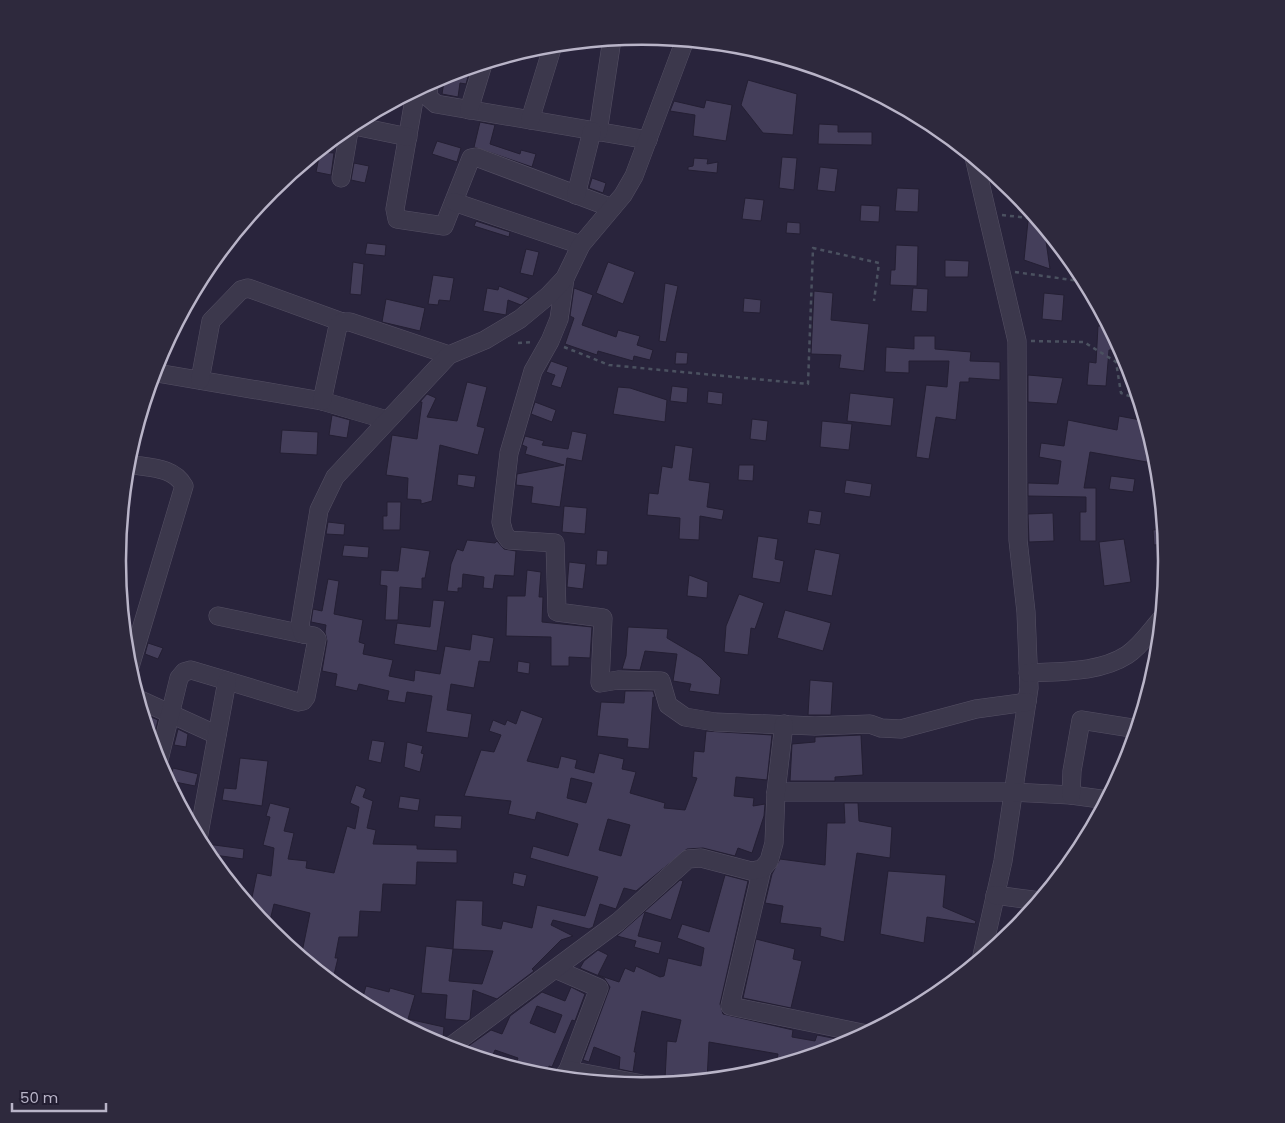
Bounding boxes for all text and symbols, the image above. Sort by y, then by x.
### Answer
scale bar [12,1080,106,1112]
text: 50 m [20,1087,58,1108]

